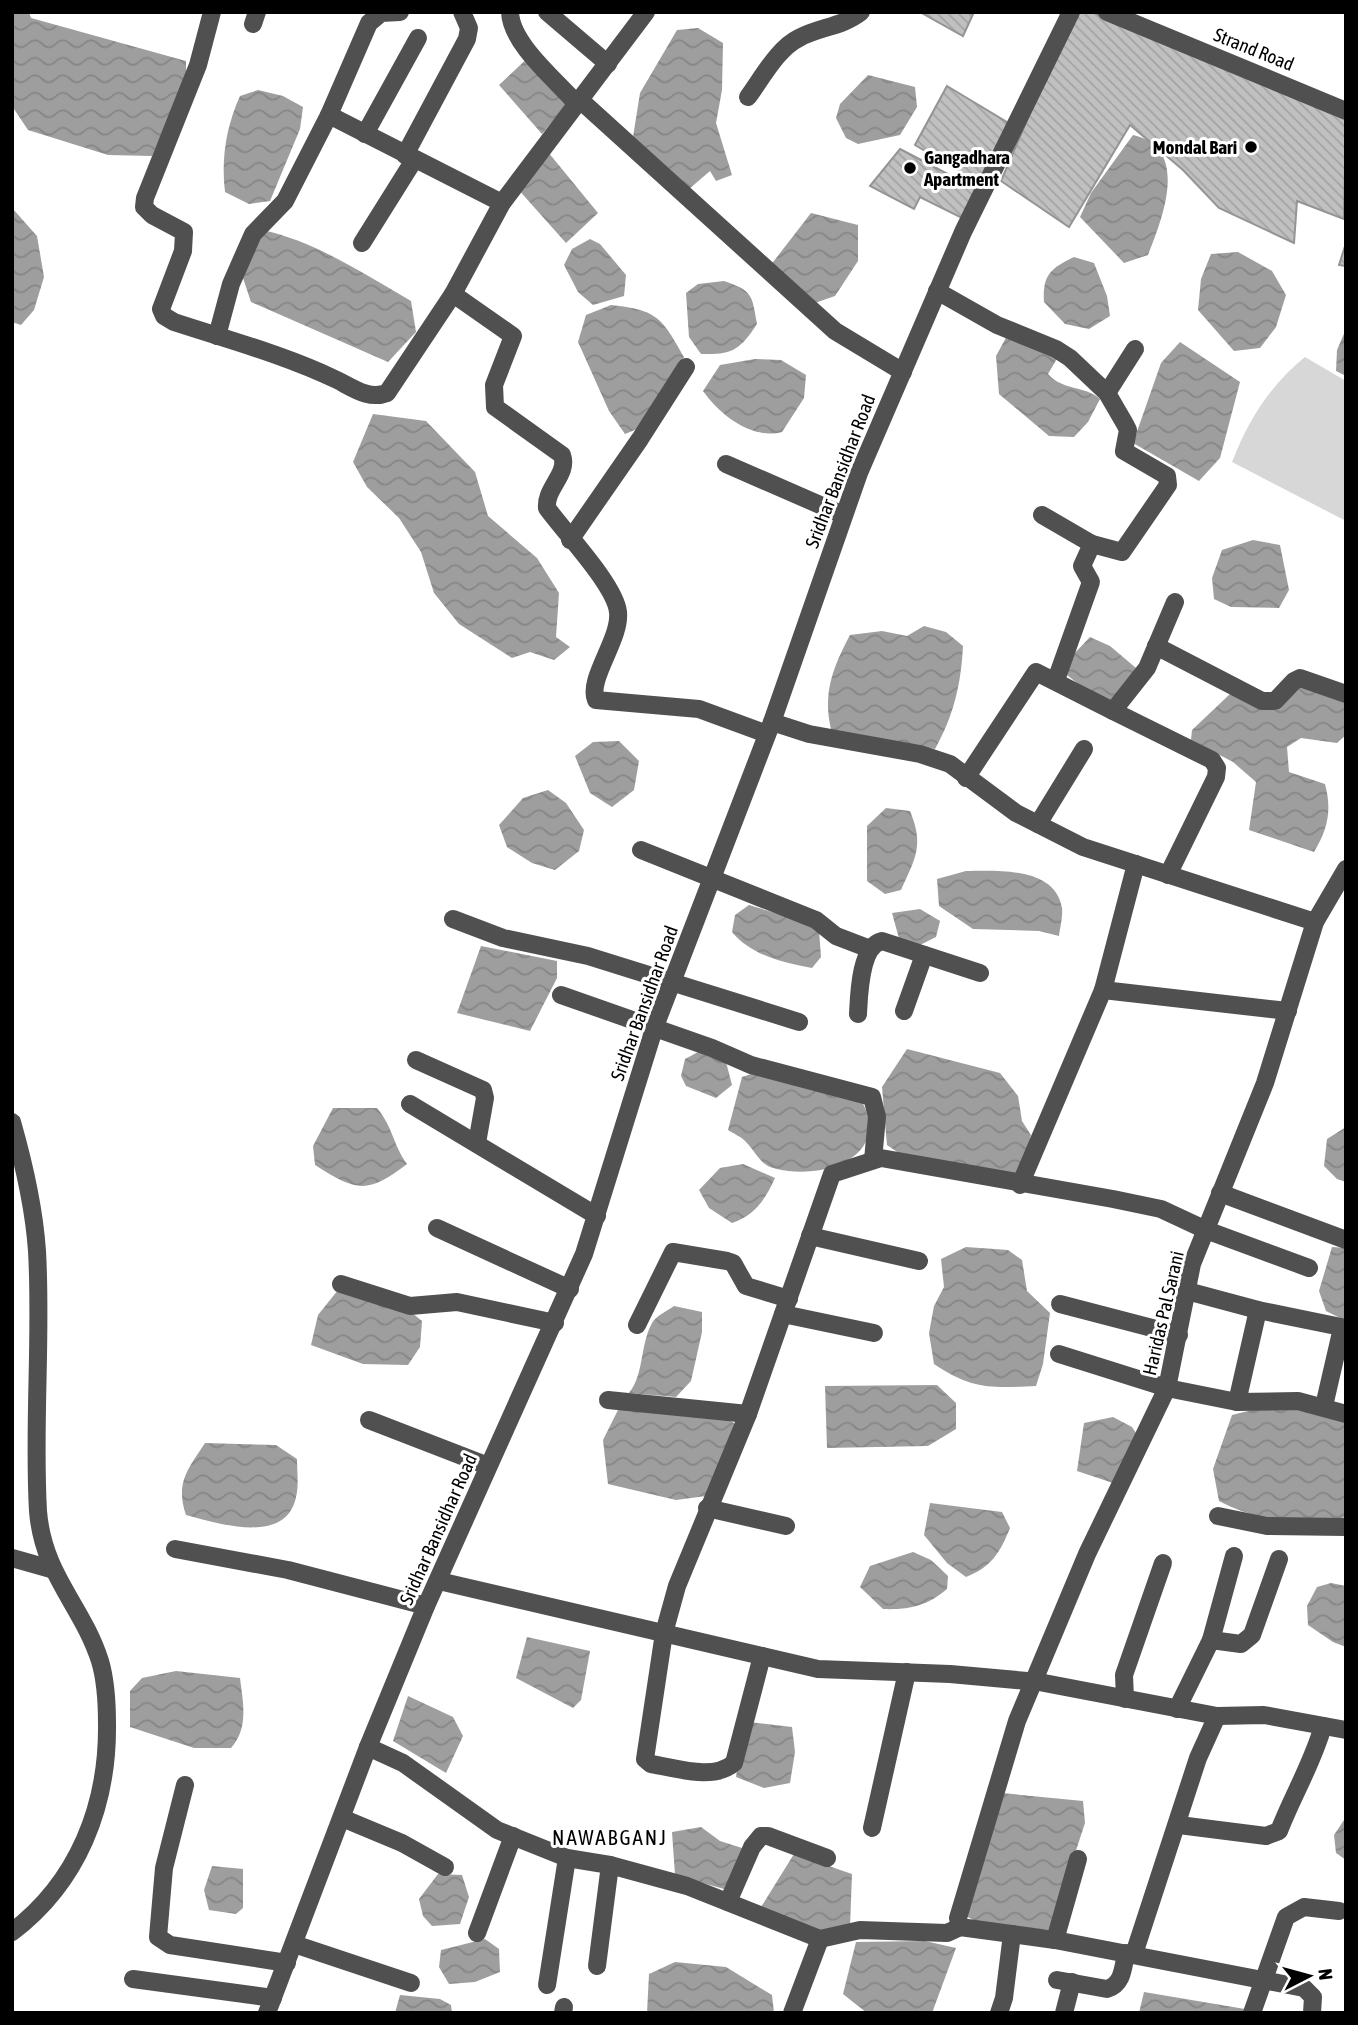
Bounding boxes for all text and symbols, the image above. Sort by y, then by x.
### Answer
street label: Strand Road [1211,23,1297,75]
place label: Mondal Bari [1153,136,1237,158]
marker: Mondal Bari [1243,139,1259,155]
place label: Gangadhara Apartment [923,146,1010,190]
marker: Gangadhara Apartment [902,160,918,176]
street label: Sridhar Bansidhar Road [801,391,879,551]
street label: Sridhar Bansidhar Road [606,923,682,1083]
street label: Haridas Pal Sarani [1138,1249,1188,1377]
street label: Sridhar Bansidhar Road [395,1450,481,1608]
district label: NAWABGANJ [552,1825,668,1849]
north arrow [1274,1941,1344,2011]
text: N [1314,1967,1337,1981]

